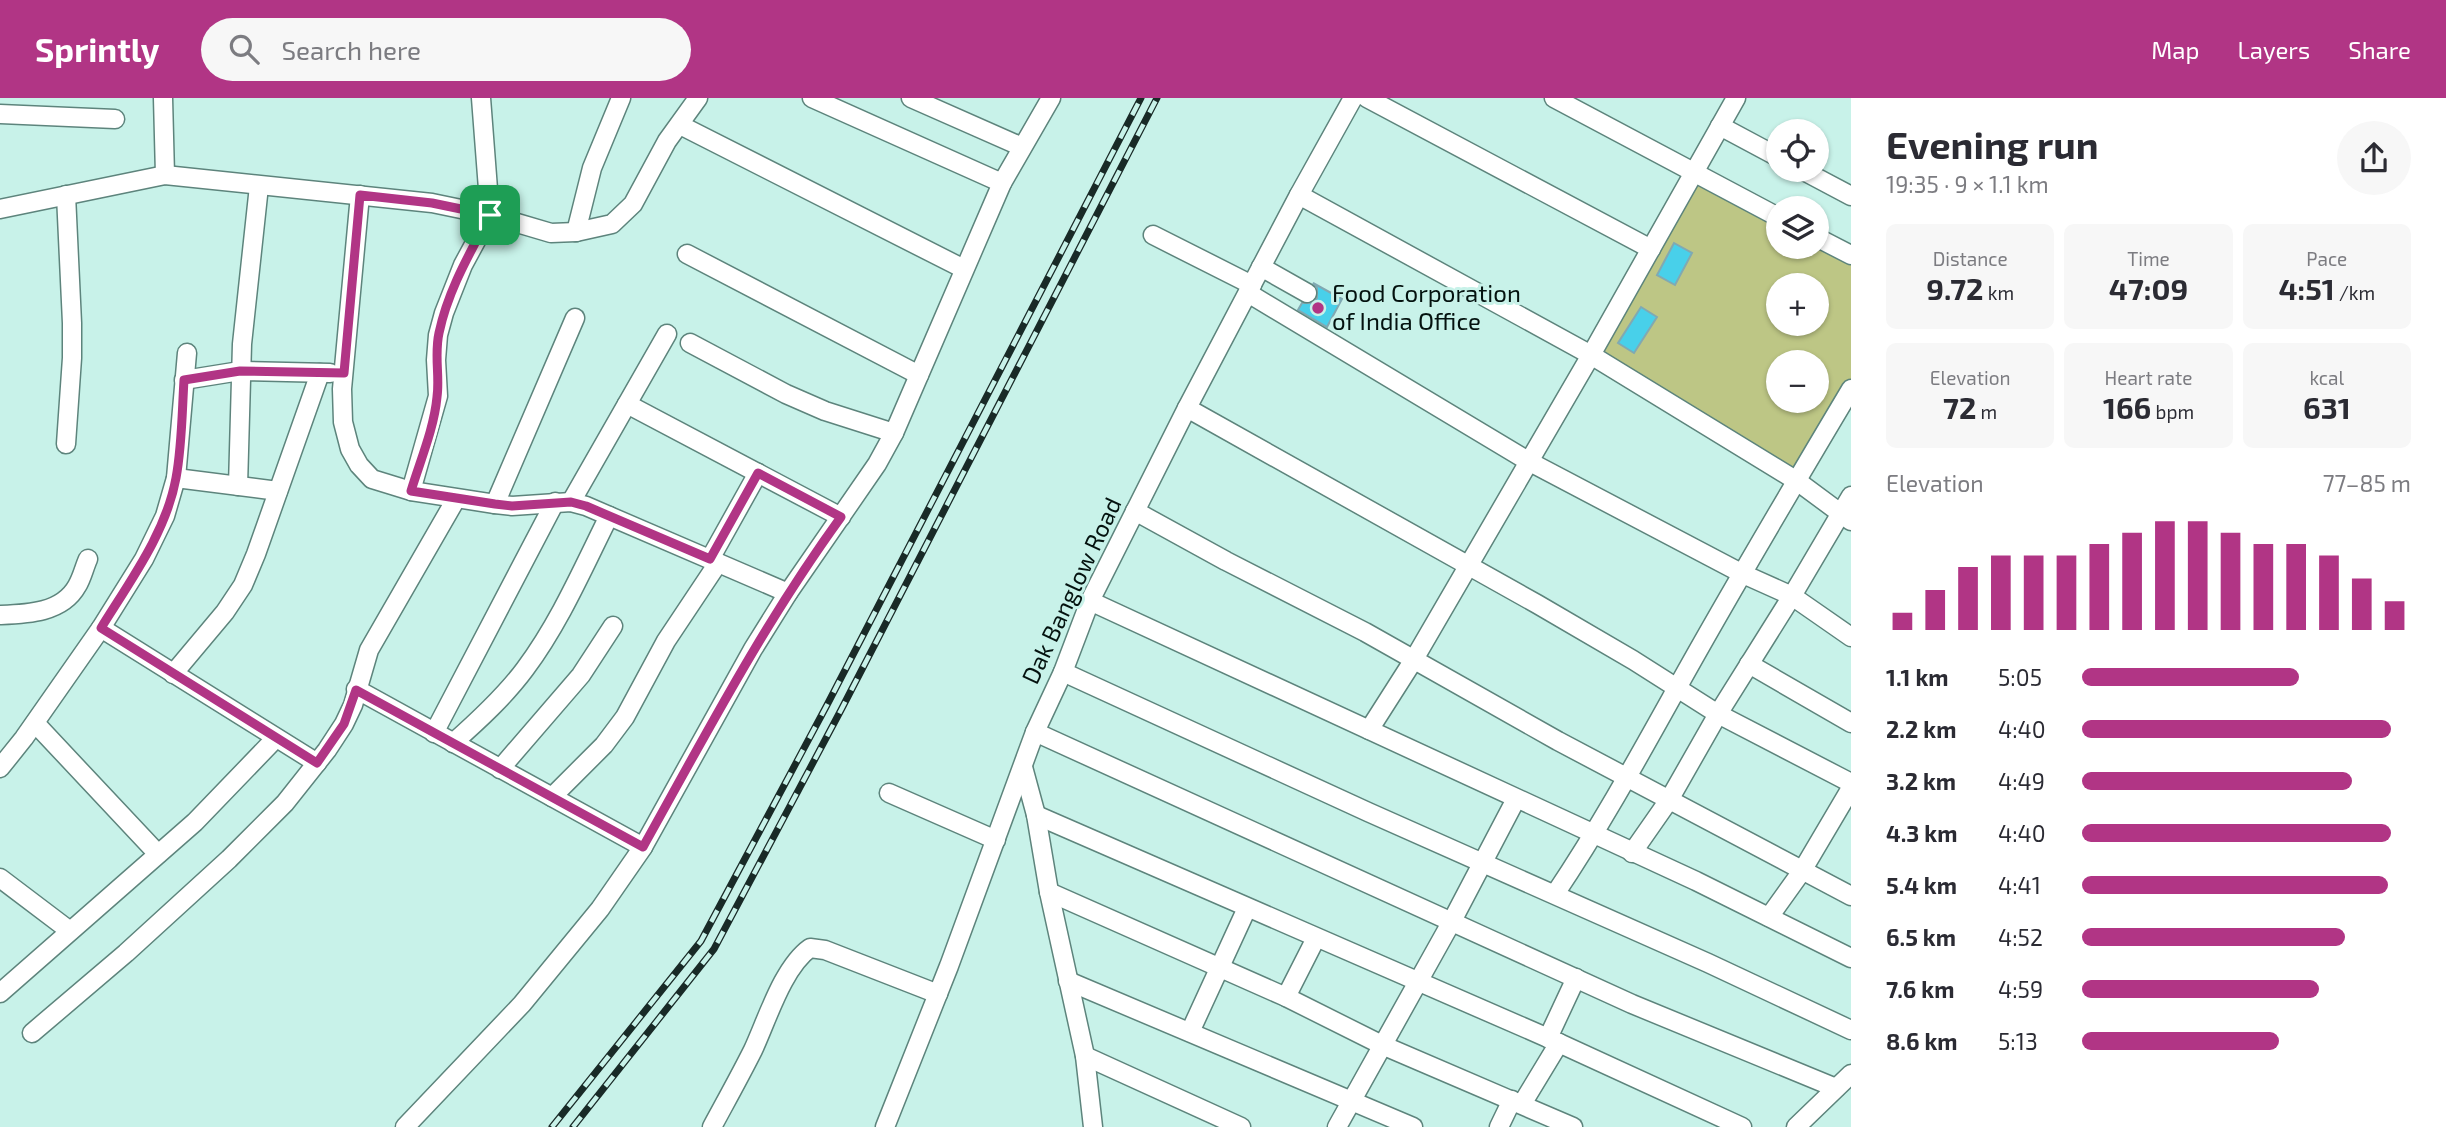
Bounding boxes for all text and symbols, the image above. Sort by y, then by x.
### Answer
search box [201,18,691,81]
text: Sprintly [35,29,159,69]
icon: search [225,30,263,68]
text: Search here [281,34,421,65]
text: Map [2151,35,2199,64]
text: Layers [2237,35,2310,64]
text: Share [2348,35,2411,64]
map controls [1766,119,1829,413]
button: locate [1766,119,1829,182]
text: Evening run [1886,121,2099,167]
button: share [2337,121,2411,195]
text: 19:35 · 9 × 1.1 km [1886,170,2049,198]
pin [460,185,520,245]
icon: arrive [471,196,509,234]
button: layers [1766,196,1829,259]
text: Distance [1933,247,2008,270]
text: Time [2127,247,2170,270]
text: Pace [2306,247,2347,270]
text: 9.72 [1926,270,1984,306]
text: 47:09 [2109,270,2188,306]
text: 4:51 [2278,270,2335,306]
button: + [1766,273,1829,336]
place label: Food Corporation of India Office [1332,278,1521,335]
text: km [1984,281,2014,304]
text: /km [2335,281,2375,304]
marker: Food Corporation of India Office [1310,300,1326,316]
button: − [1766,350,1829,413]
text: Elevation [1930,366,2010,389]
text: Heart rate [2105,366,2192,389]
text: kcal [2309,366,2344,389]
text: 72 [1943,389,1976,425]
text: 166 [2103,389,2151,425]
text: 631 [2303,389,2351,425]
text: m [1976,400,1997,423]
text: bpm [2151,400,2194,423]
text: Elevation [1886,469,1984,497]
text: 77–85 m [2323,469,2411,497]
street label: Dak Banglow Road [1015,492,1127,688]
text: 1.1 km [1886,663,1949,691]
text: 5:05 [1998,663,2042,691]
text: 2.2 km [1886,715,1956,743]
text: 4:40 [1998,715,2046,743]
text: 3.2 km [1886,767,1956,795]
text: 4:49 [1998,767,2045,795]
text: 4.3 km [1886,819,1957,847]
text: 4:40 [1998,819,2046,847]
text: 5.4 km [1886,871,1957,899]
text: 4:41 [1998,871,2041,899]
text: 6.5 km [1886,923,1956,951]
text: 4:52 [1998,923,2043,951]
text: 7.6 km [1886,975,1954,1003]
text: 4:59 [1998,975,2043,1003]
text: 8.6 km [1886,1027,1958,1055]
text: 5:13 [1998,1027,2038,1055]

